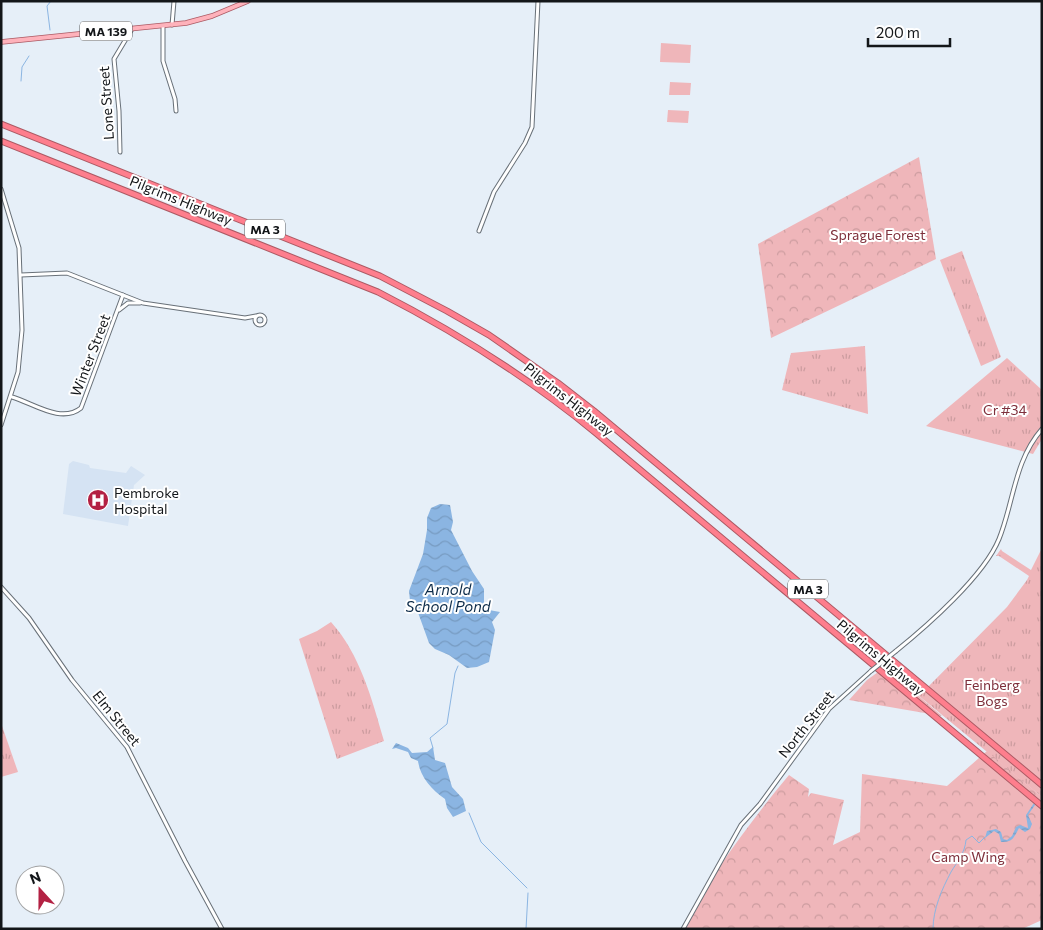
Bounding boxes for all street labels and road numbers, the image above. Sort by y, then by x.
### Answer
road number: MA 139 [80,22,132,40]
street label: Lone Street [95,65,117,141]
street label: Pilgrims Highway [127,172,235,228]
road number: MA 3 [245,220,285,238]
street label: Winter Street [67,311,114,399]
street label: Pilgrims Highway [521,359,617,439]
road number: MA 3 [788,580,828,598]
street label: Pilgrims Highway [834,615,928,699]
street label: Elm Street [90,687,145,749]
street label: North Street [775,687,838,761]

